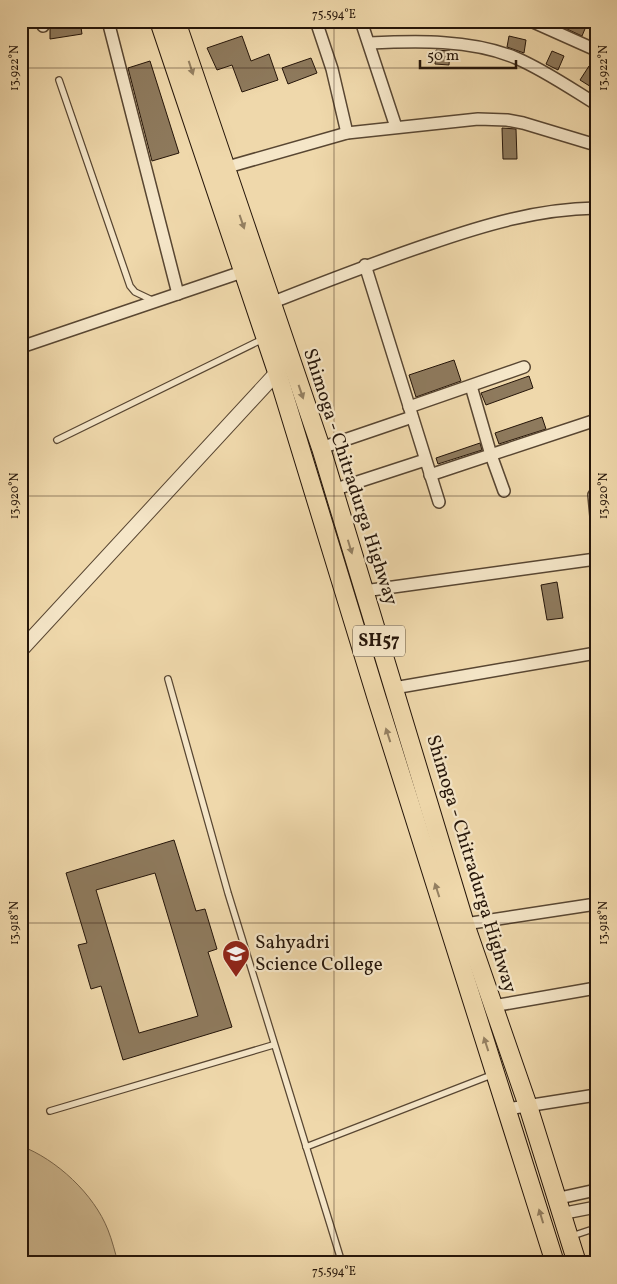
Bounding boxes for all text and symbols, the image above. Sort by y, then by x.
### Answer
text: 75.594°E [312,7,356,23]
scale bar [420,38,516,70]
text: 13.922°N [7,45,23,91]
text: 13.922°N [596,45,612,91]
text: 50 m [427,46,459,67]
one-way arrow [188,60,195,75]
one-way arrow [239,214,247,229]
street label: Shimoga - Chitradurga Highway [296,345,404,609]
one-way arrow [298,384,306,399]
text: 13.920°N [7,473,23,519]
text: 13.920°N [596,473,612,519]
one-way arrow [347,539,355,554]
road number: SH57 [353,626,405,656]
one-way arrow [384,727,392,742]
street label: Shimoga - Chitradurga Highway [419,732,523,996]
one-way arrow [433,882,441,897]
text: 13.918°N [7,901,23,945]
text: 13.918°N [596,901,612,945]
place label: Sahyadri Science College [255,930,383,978]
school or university icon: Sahyadri Science College [221,939,251,978]
one-way arrow [482,1037,490,1052]
one-way arrow [536,1209,544,1224]
text: 75.594°E [312,1264,356,1280]

